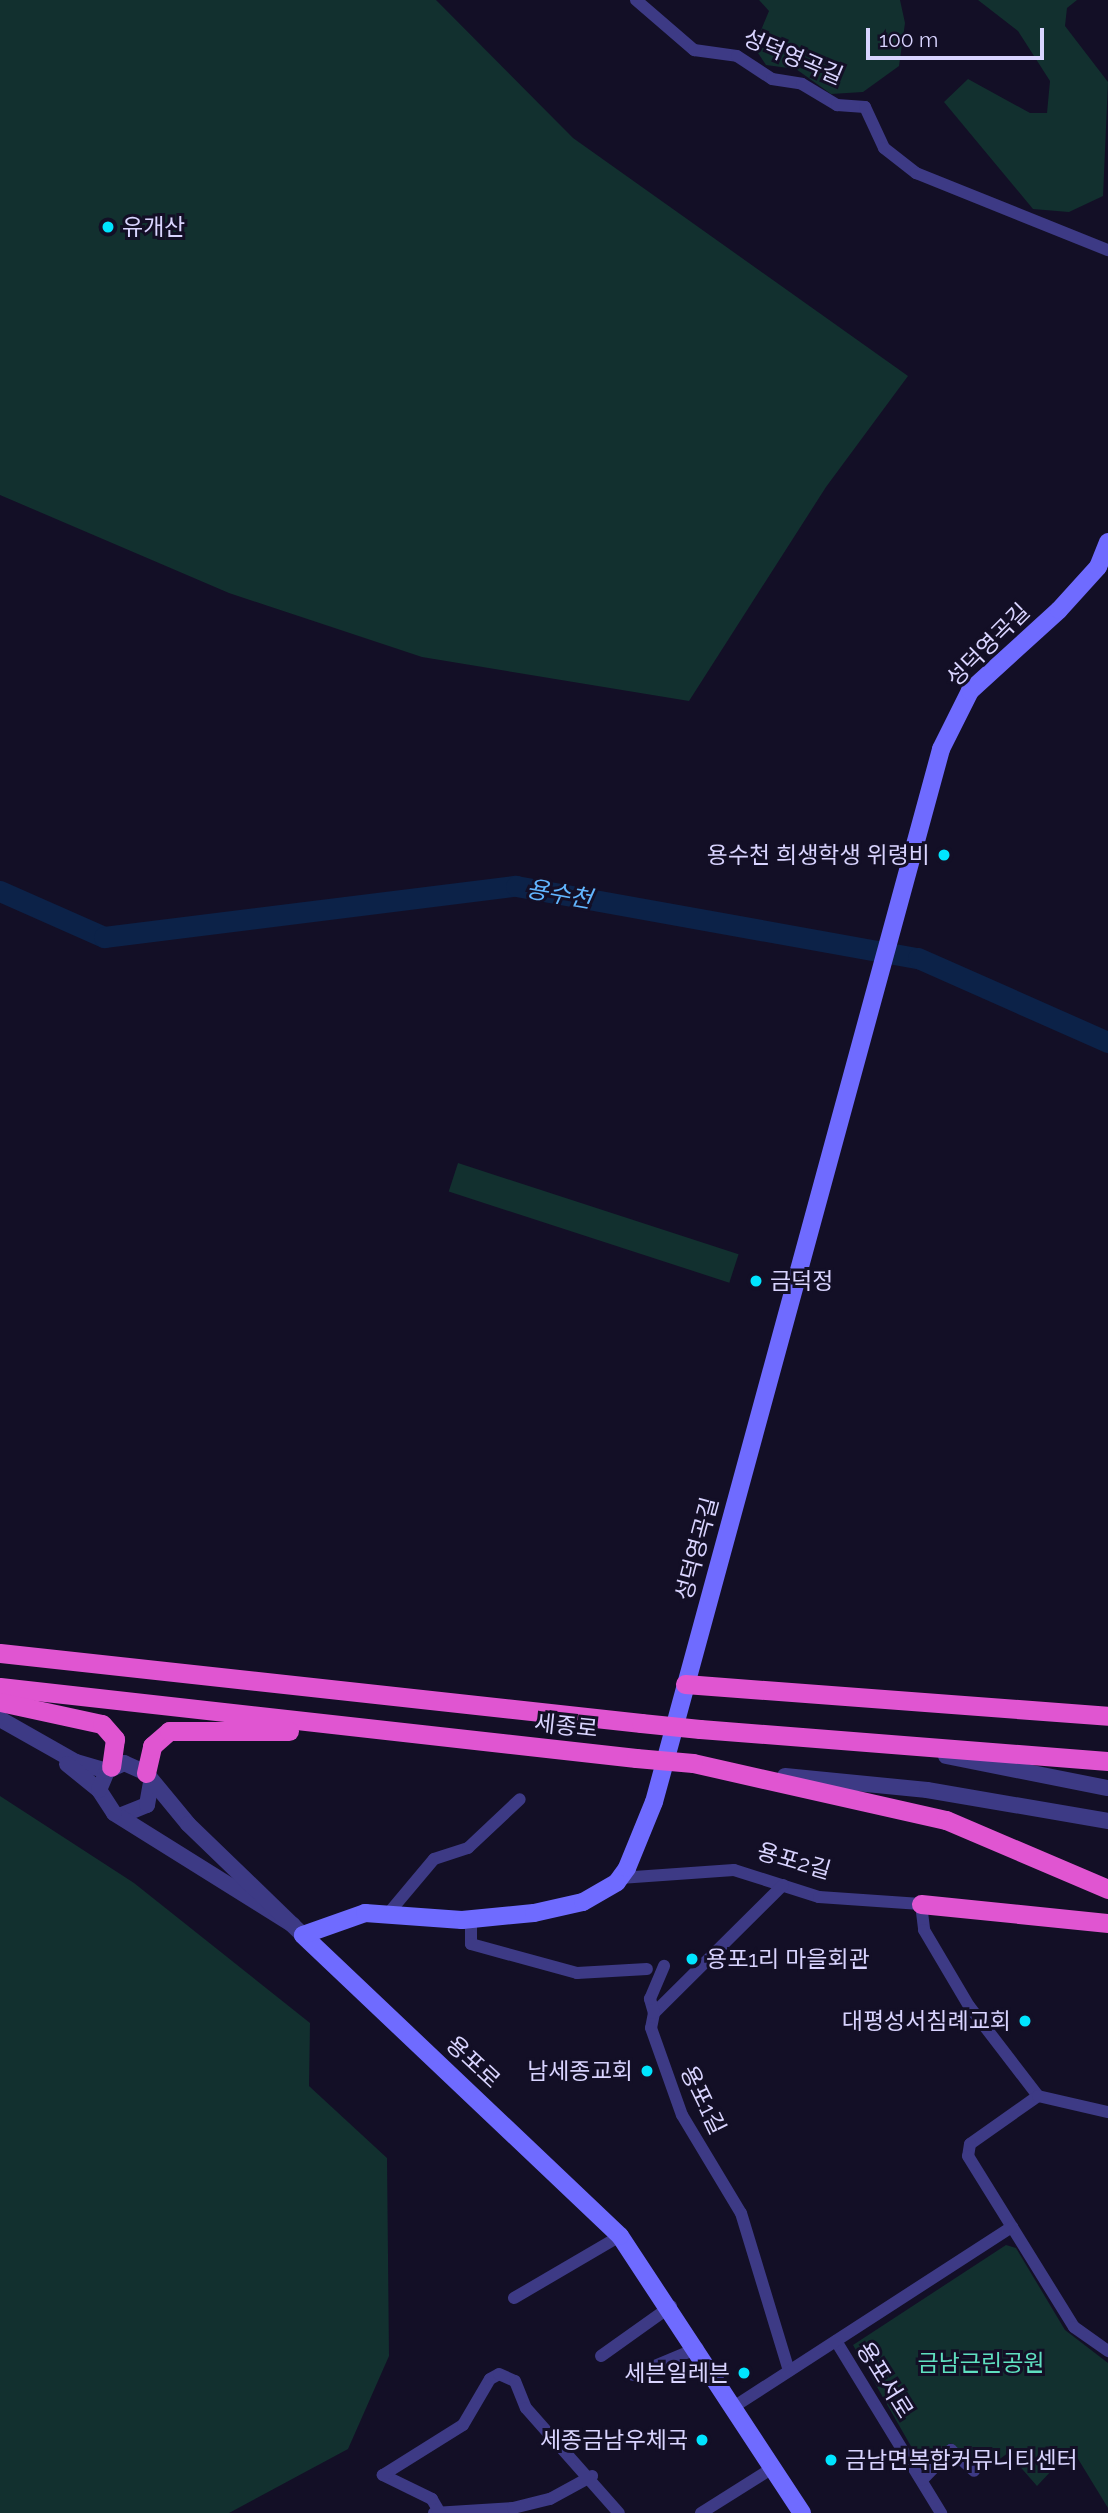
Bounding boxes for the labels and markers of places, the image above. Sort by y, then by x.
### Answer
place label: 유개산 [122,213,185,241]
marker: 유개산 [100,219,116,235]
place label: 용수천 희생학생 위령비 [707,841,930,869]
marker: 용수천 희생학생 위령비 [936,847,952,863]
place label: 금덕정 [770,1267,833,1295]
marker: 금덕정 [748,1273,764,1289]
place label: 용포1리 마을회관 [706,1945,870,1973]
marker: 용포1리 마을회관 [684,1951,700,1967]
place label: 대평성서침례교회 [842,2007,1011,2035]
marker: 대평성서침례교회 [1017,2013,1033,2029]
place label: 남세종교회 [527,2057,633,2085]
marker: 남세종교회 [639,2063,655,2079]
place label: 세븐일레븐 [624,2359,730,2387]
marker: 세븐일레븐 [736,2365,752,2381]
place label: 세종금남우체국 [540,2426,688,2454]
marker: 세종금남우체국 [694,2432,710,2448]
place label: 금남면복합커뮤니티센터 [845,2446,1078,2474]
marker: 금남면복합커뮤니티센터 [823,2452,839,2468]

